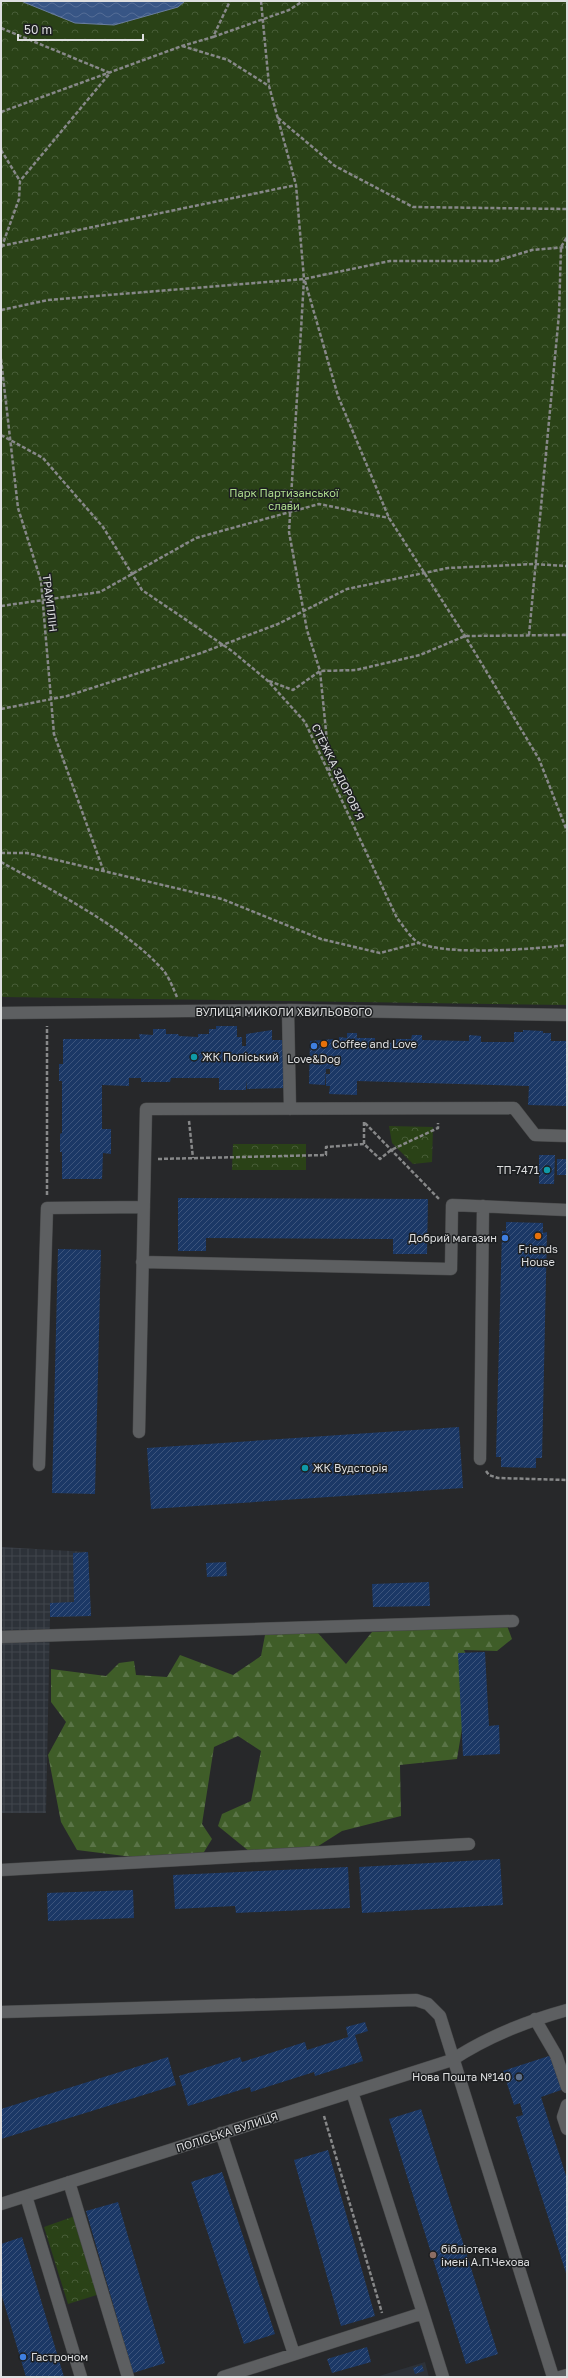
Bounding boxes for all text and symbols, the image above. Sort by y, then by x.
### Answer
scale bar [18,16,143,42]
text: 50 m [24,22,52,37]
park label: Парк Партизанської слави [229,486,340,512]
street label: ТРАМПЛІН [41,573,60,632]
street label: СТЕЖКА ЗДОРОВ’Я [309,721,368,822]
street label: ВУЛИЦЯ МИКОЛИ ХВИЛЬОВОГО [196,1005,372,1018]
place label: Coffee and Love [332,1037,417,1050]
marker: Coffee and Love [319,1039,329,1049]
marker: Love&Dog [309,1041,319,1051]
place label: ЖК Поліський [202,1050,279,1063]
marker: ЖК Поліський [189,1052,199,1062]
place label: Love&Dog [287,1052,341,1065]
place label: ТП-7471 [497,1163,539,1176]
marker: ТП-7471 [542,1165,552,1175]
place label: Добрий магазин [409,1231,497,1244]
marker: Friends House [533,1231,543,1241]
marker: Добрий магазин [500,1233,510,1243]
place label: Friends House [518,1242,558,1268]
place label: ЖК Вудсторія [313,1461,388,1474]
marker: ЖК Вудсторія [300,1463,310,1473]
place label: Нова Пошта №140 [412,2070,511,2083]
marker: Нова Пошта №140 [514,2072,524,2082]
street label: ПОЛІСЬКА ВУЛИЦЯ [174,2109,279,2154]
place label: бібліотека імені А.П.Чехова [441,2242,530,2268]
marker: бібліотека імені А.П.Чехова [428,2250,438,2260]
place label: Гастроном [31,2350,88,2363]
marker: Гастроном [18,2352,28,2362]

